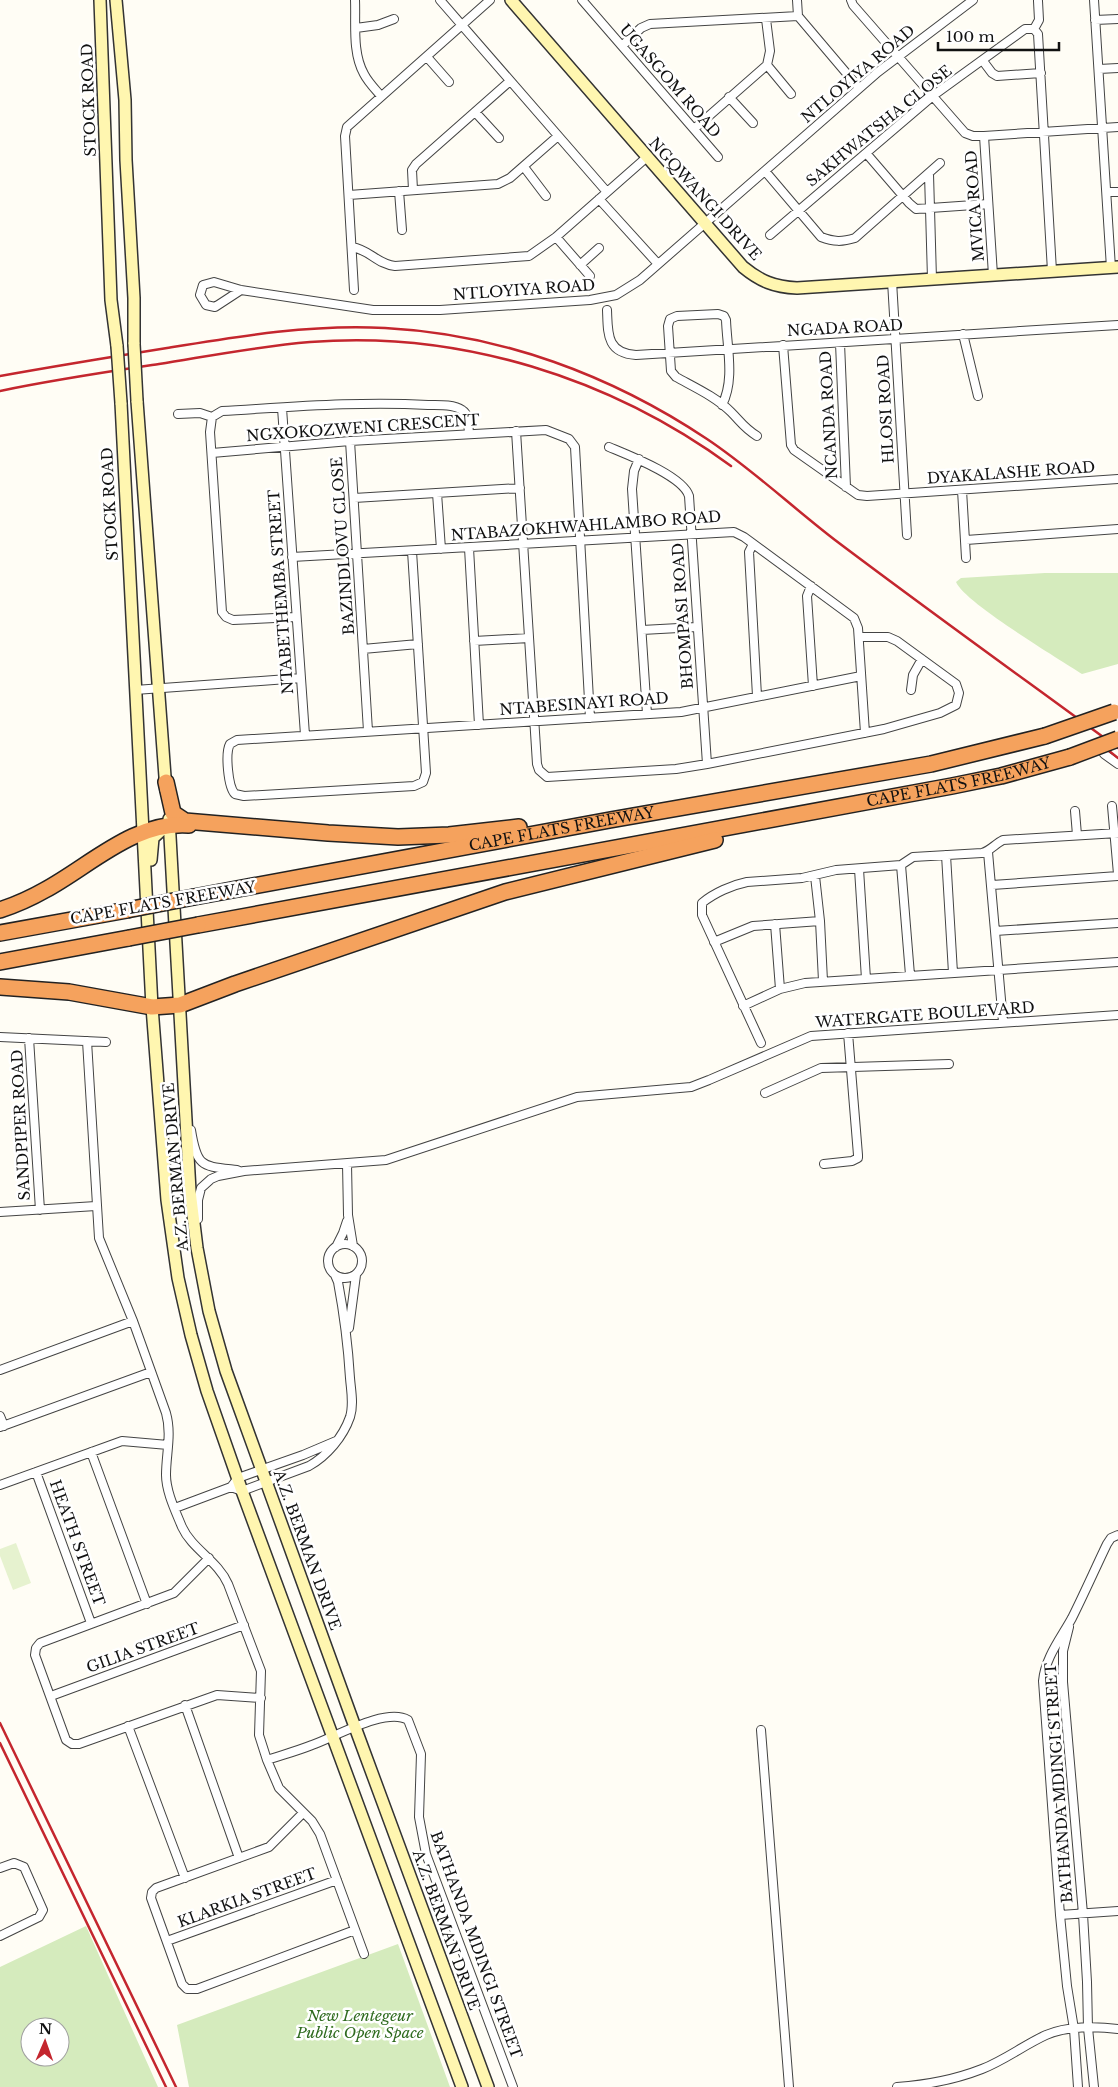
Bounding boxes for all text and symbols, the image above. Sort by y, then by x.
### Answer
street label: UGASGOM ROAD [616,20,725,142]
scale bar [938,20,1059,52]
street label: NTLOYIYA ROAD [797,21,918,127]
text: 100 m [946,27,995,46]
street label: STOCK ROAD [77,43,100,157]
street label: SAKHWATSHA CLOSE [802,61,956,190]
street label: NGQWANGI DRIVE [645,133,766,264]
street label: MVICA ROAD [961,150,988,262]
street label: NTLOYIYA ROAD [452,275,596,304]
street label: NGADA ROAD [787,315,903,340]
street label: NCANDA ROAD [816,350,841,480]
street label: HLOSI ROAD [873,354,898,464]
street label: NGXOKOZWENI CRESCENT [246,410,480,445]
street label: STOCK ROAD [97,447,122,561]
street label: BAZINDLOVU CLOSE [327,456,358,636]
street label: DYAKALASHE ROAD [926,457,1096,488]
street label: NTABETHEMBA STREET [264,489,297,695]
street label: NTABAZOKHWAHLAMBO ROAD [450,507,722,544]
street label: BHOMPASI ROAD [668,542,697,690]
street label: NTABESINAYI ROAD [499,688,669,719]
street label: CAPE FLATS FREEWAY [865,752,1054,811]
street label: CAPE FLATS FREEWAY [467,802,657,855]
street label: CAPE FLATS FREEWAY [69,877,258,928]
street label: WATERGATE BOULEVARD [814,997,1035,1032]
street label: SANDPIPER ROAD [7,1049,34,1201]
street label: A.Z. BERMAN DRIVE [159,1082,192,1253]
street label: A.Z. BERMAN DRIVE [269,1466,345,1633]
street label: HEATH STREET [46,1477,109,1608]
street label: GILIA STREET [84,1618,202,1677]
street label: BATHANDA MDINGI STREET [1041,1662,1076,1904]
street label: BATHANDA MDINGI STREET [426,1828,527,2061]
street label: A.Z. BERMAN DRIVE [408,1846,484,2013]
street label: KLARKIA STREET [175,1864,319,1931]
park label: New Lentegeur Public Open Space [295,2006,424,2042]
north arrow [20,2017,70,2067]
text: N [39,2020,52,2038]

